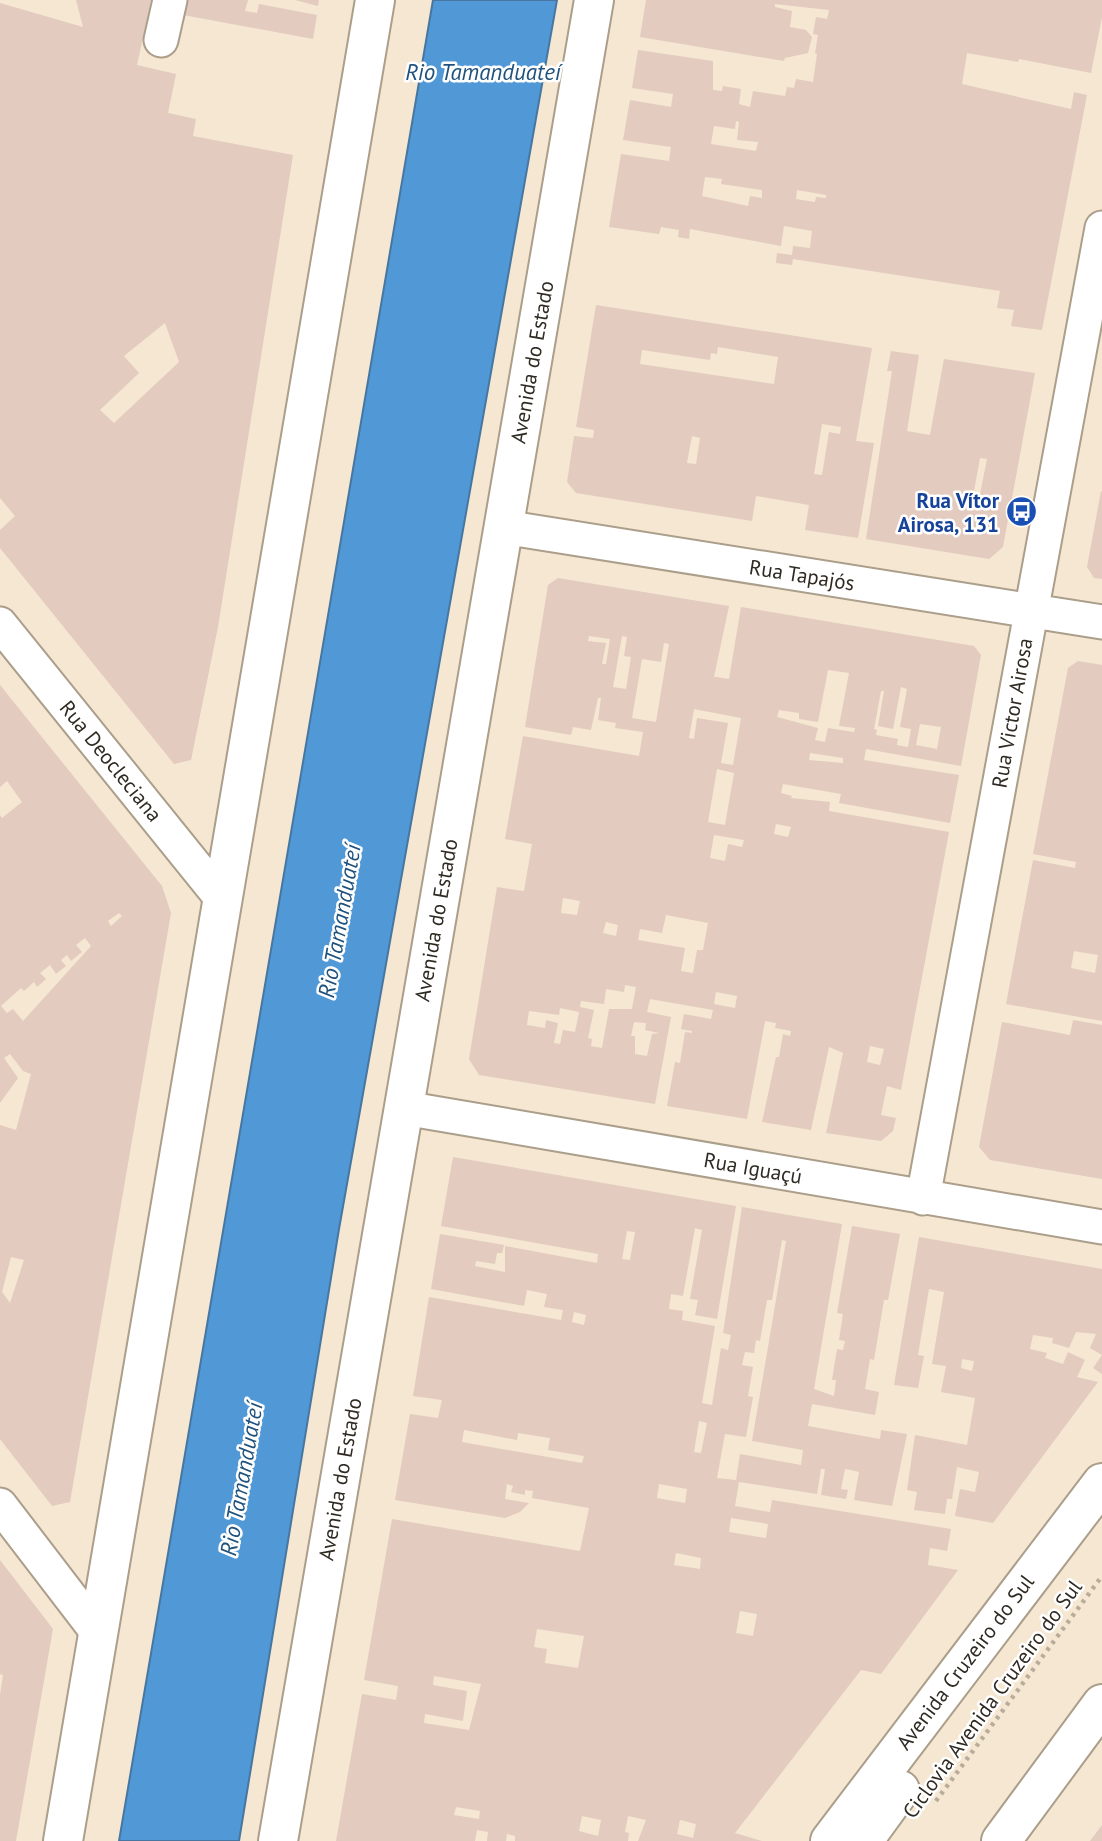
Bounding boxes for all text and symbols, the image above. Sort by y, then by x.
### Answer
water label: Rio Tamanduateí [405,57,563,86]
street label: Avenida do Estado [504,278,560,446]
place label: Rua Vítor Airosa, 131 [898,487,1000,538]
bus stop icon: Rua Vítor Airosa, 131 [1005,495,1039,529]
street label: Rua Tapajós [747,553,857,597]
street label: Rua Victor Airosa [986,636,1038,790]
street label: Rua Deocleciana [54,695,168,827]
street label: Avenida do Estado [408,836,464,1004]
water label: Rio Tamanduateí [311,840,367,1000]
street label: Rua Iguaçú [702,1146,804,1190]
street label: Avenida do Estado [312,1395,368,1563]
water label: Rio Tamanduateí [213,1398,269,1558]
street label: Avenida Cruzeiro do Sul [890,1569,1040,1755]
street label: Ciclovia Avenida Cruzeiro do Sul [896,1575,1088,1823]

